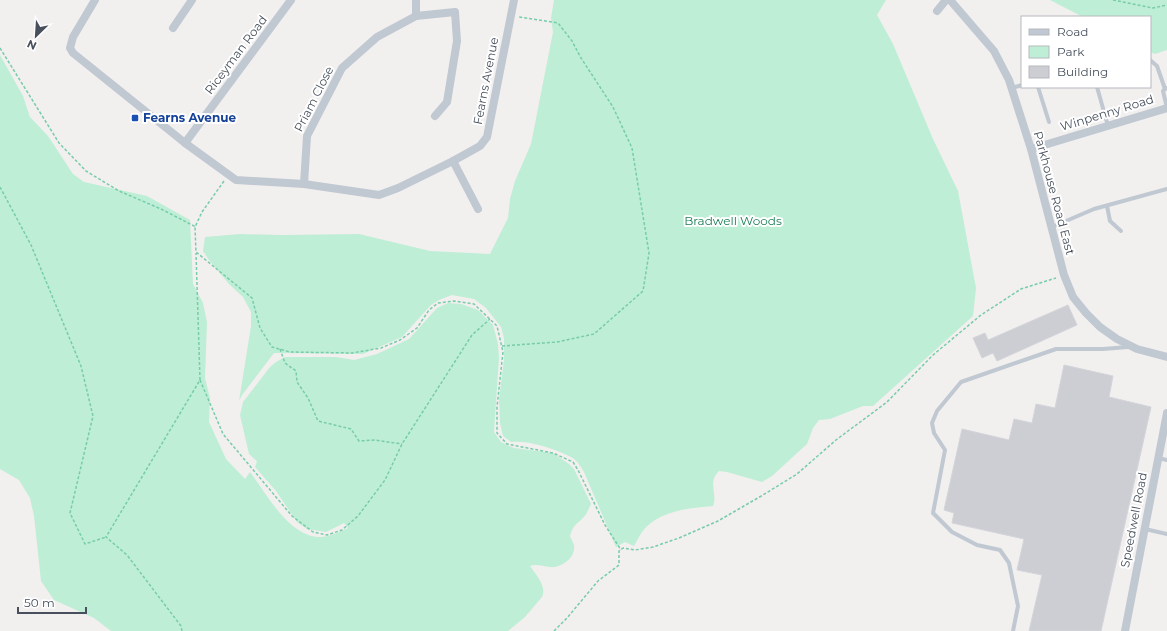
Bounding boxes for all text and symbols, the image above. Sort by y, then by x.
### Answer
street label: Riceyman Road [201,12,270,97]
north arrow [16,16,56,56]
legend [1021,16,1151,88]
text: Road [1057,24,1088,39]
street label: Fearns Avenue [470,36,501,126]
text: N [25,37,39,53]
text: Park [1057,44,1085,59]
street label: Priam Close [291,63,336,134]
text: Building [1057,64,1108,79]
street label: Winpenny Road [1058,91,1155,134]
place label: Fearns Avenue [143,110,236,125]
marker: Fearns Avenue [130,113,140,123]
street label: Parkhouse Road East [1031,129,1078,257]
park label: Bradwell Woods [684,213,782,228]
street label: Speedwell Road [1117,471,1150,569]
scale bar [18,589,86,615]
text: 50 m [24,595,55,610]

